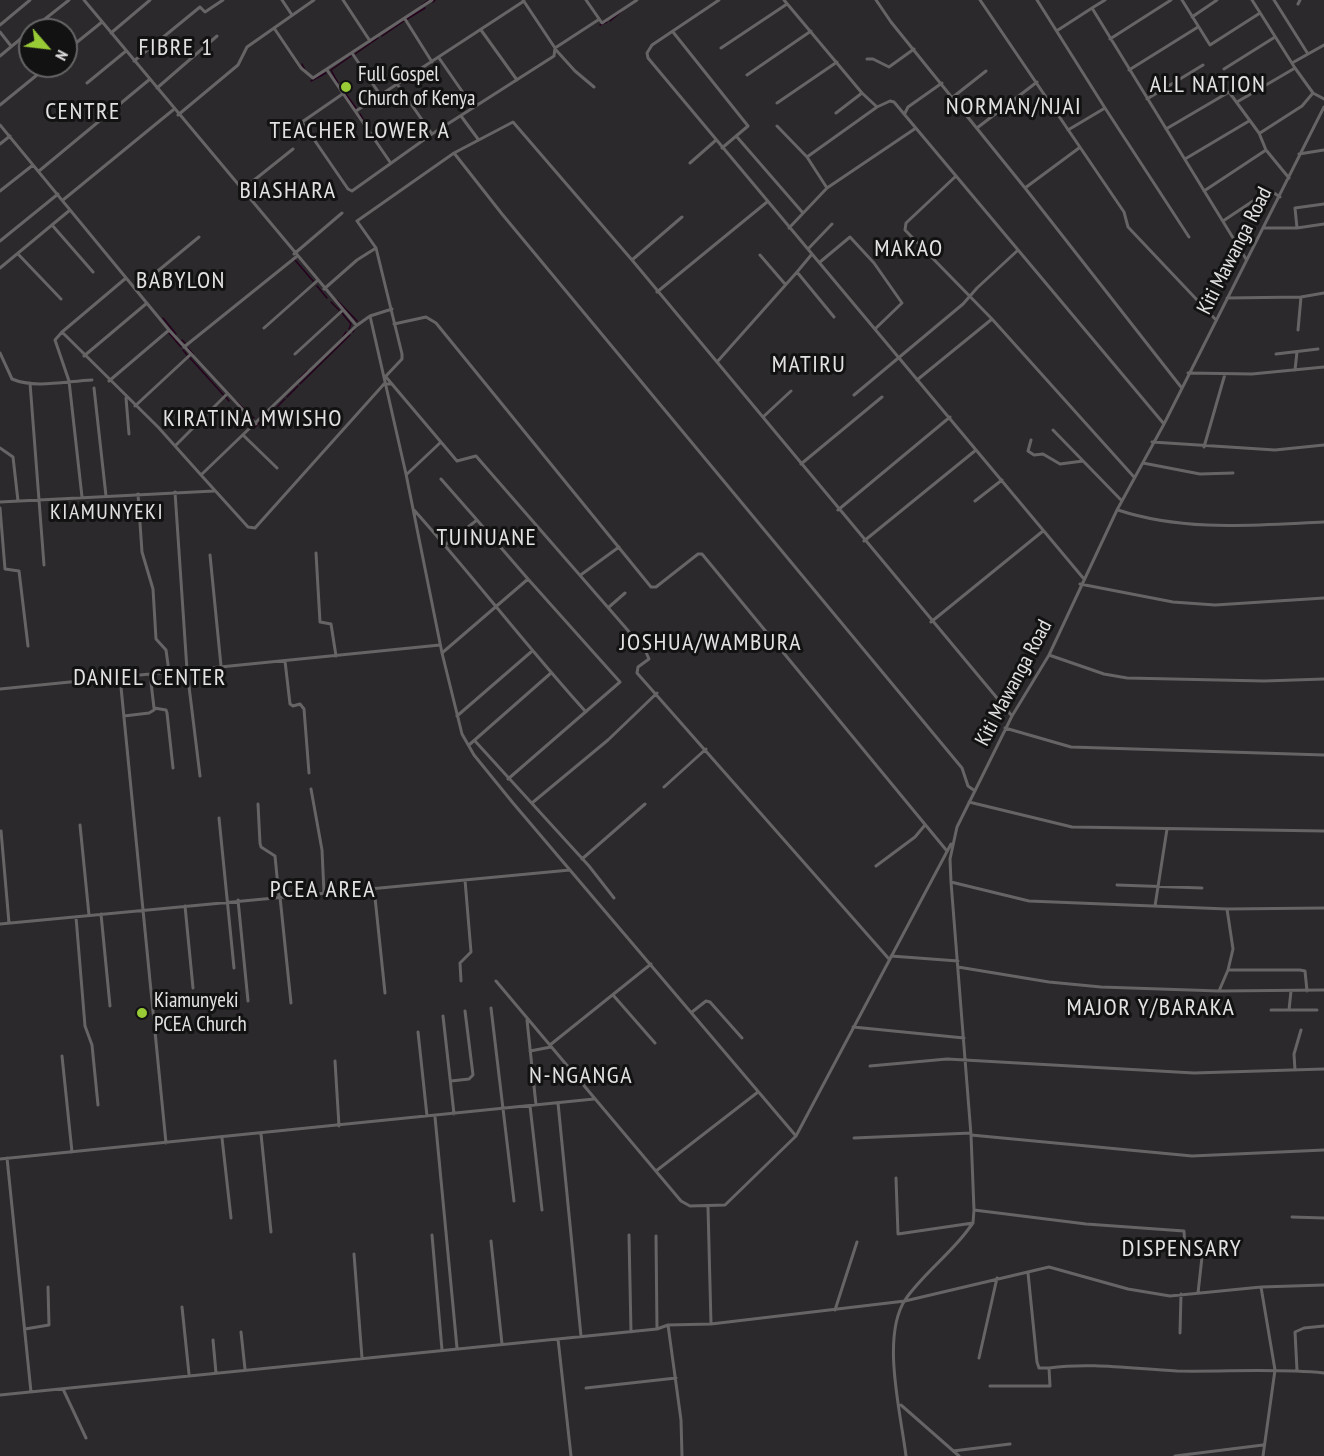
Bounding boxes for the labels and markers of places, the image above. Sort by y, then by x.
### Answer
place label: Full Gospel Church of Kenya [358,62,475,112]
marker: Full Gospel Church of Kenya [339,80,353,94]
place label: Kiamunyeki PCEA Church [154,988,247,1038]
marker: Kiamunyeki PCEA Church [135,1006,149,1020]

